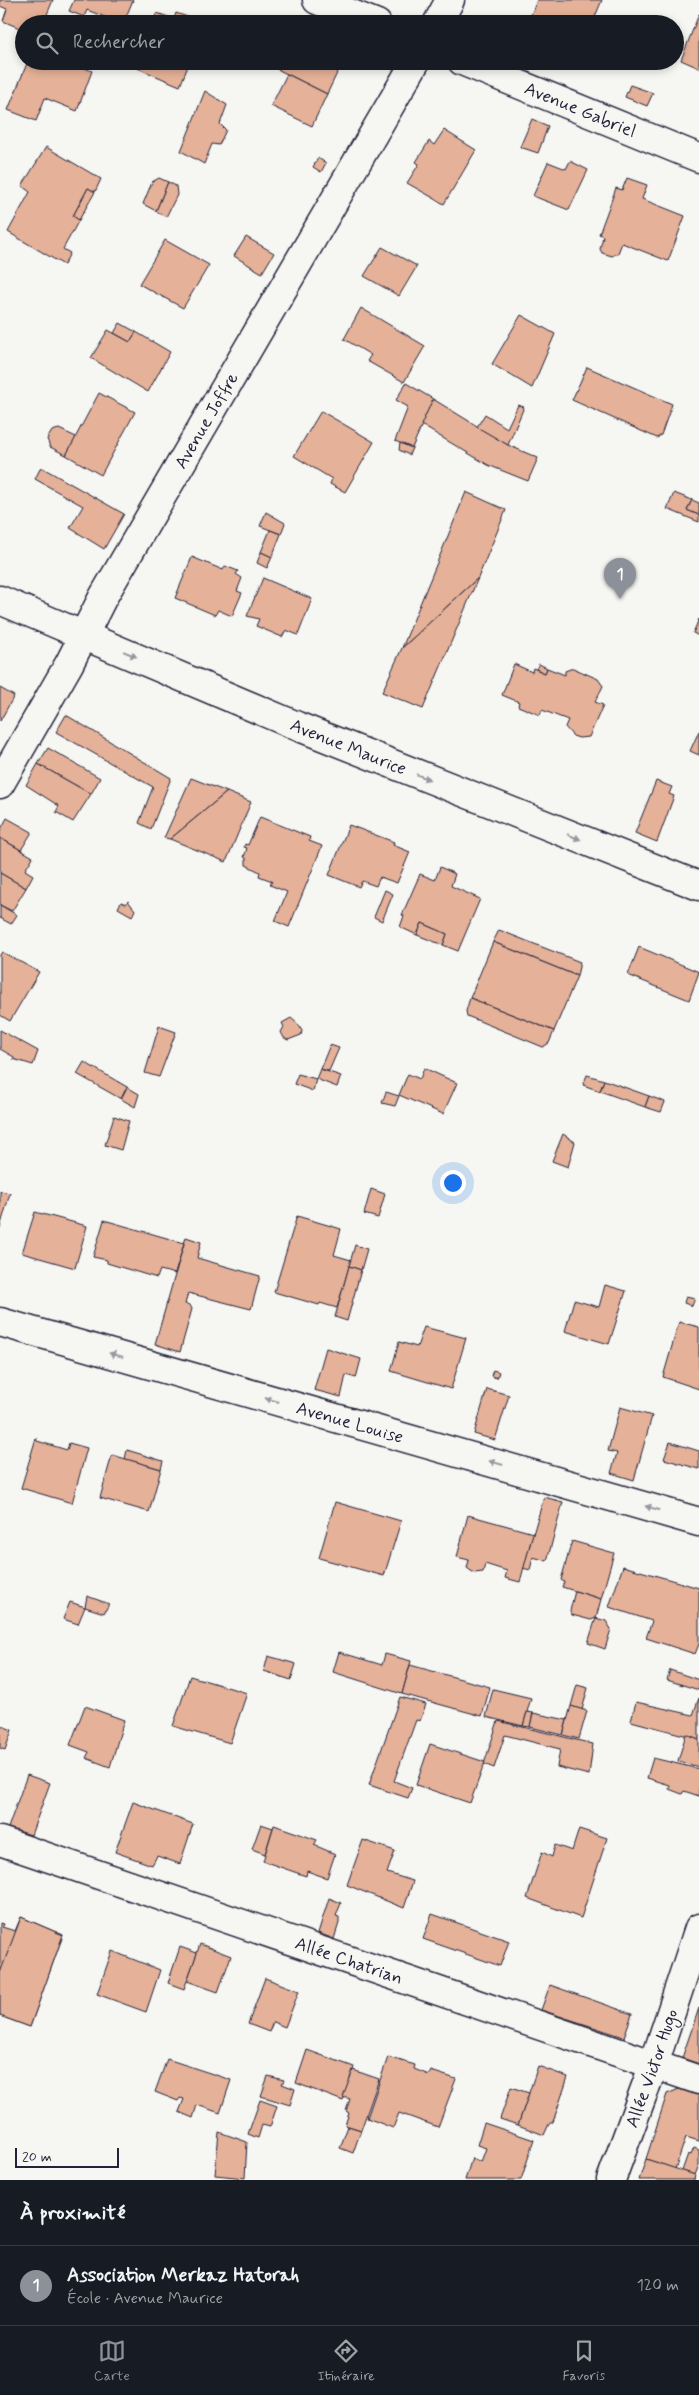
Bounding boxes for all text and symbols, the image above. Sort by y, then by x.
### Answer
search box [15,15,684,70]
icon: search [33,29,61,57]
text: Rechercher [73,30,165,55]
street label: Avenue Gabriel [521,77,639,144]
street label: Avenue Joffre [169,368,245,474]
pin: 1 [604,558,636,599]
one-way arrow [123,651,137,659]
street label: Avenue Maurice [286,713,410,781]
one-way arrow [416,773,431,781]
one-way arrow [567,833,582,841]
your location [440,1170,466,1196]
one-way arrow [109,1350,124,1358]
one-way arrow [265,1395,280,1403]
street label: Avenue Louise [293,1396,406,1450]
one-way arrow [488,1459,503,1467]
one-way arrow [645,1504,660,1512]
street label: Allée Chatrian [292,1932,406,1991]
street label: Allée Victor Hugo [620,2006,684,2131]
scale bar [15,2145,119,2168]
text: 20 m [22,2148,52,2166]
text: À proximité [20,2199,126,2227]
text: Association Merkaz Hatorah [67,2263,299,2288]
text: 1 [32,2275,40,2296]
text: 120 m [637,2275,679,2296]
text: École · Avenue Maurice [67,2288,223,2309]
tab: Carte [94,2337,130,2385]
tab: Itinéraire [317,2337,375,2385]
tab: Favoris [563,2337,605,2385]

